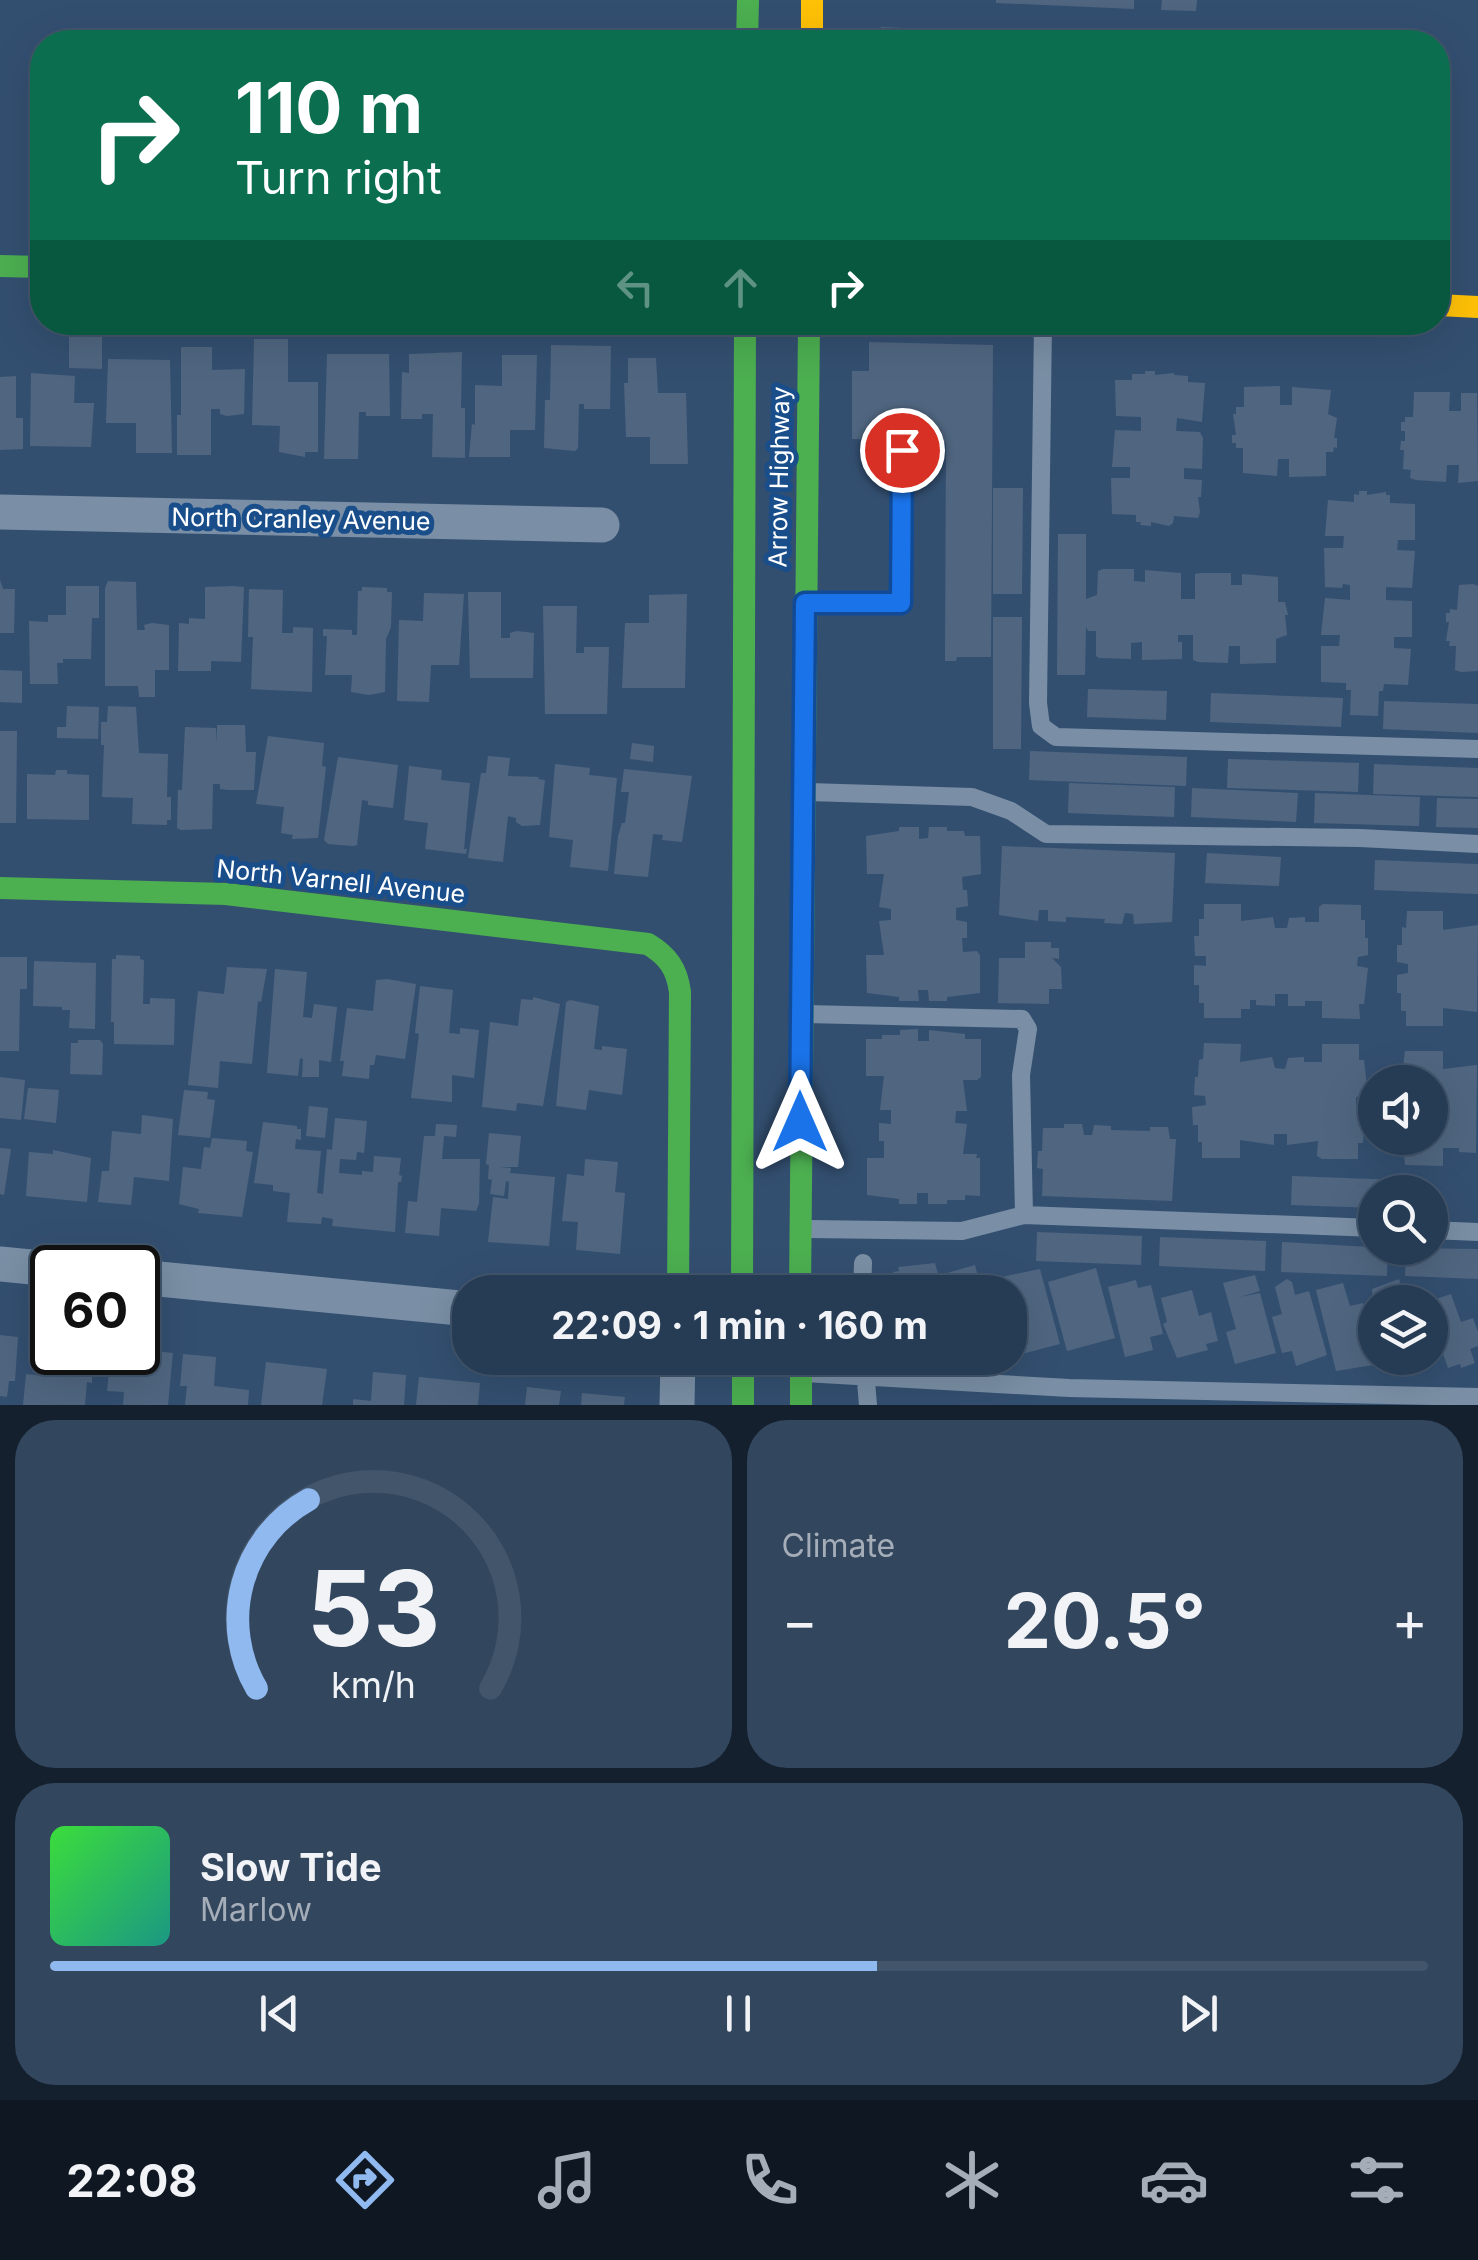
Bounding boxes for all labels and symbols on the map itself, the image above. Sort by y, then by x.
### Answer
street label: Arrow Highway [762,386,796,568]
pin [860,408,945,493]
street label: North Cranley Avenue [171,502,431,536]
street label: North Varnell Avenue [215,853,467,909]
position arrow [748,1070,852,1174]
speed limit sign: 60 [30,1245,160,1375]

